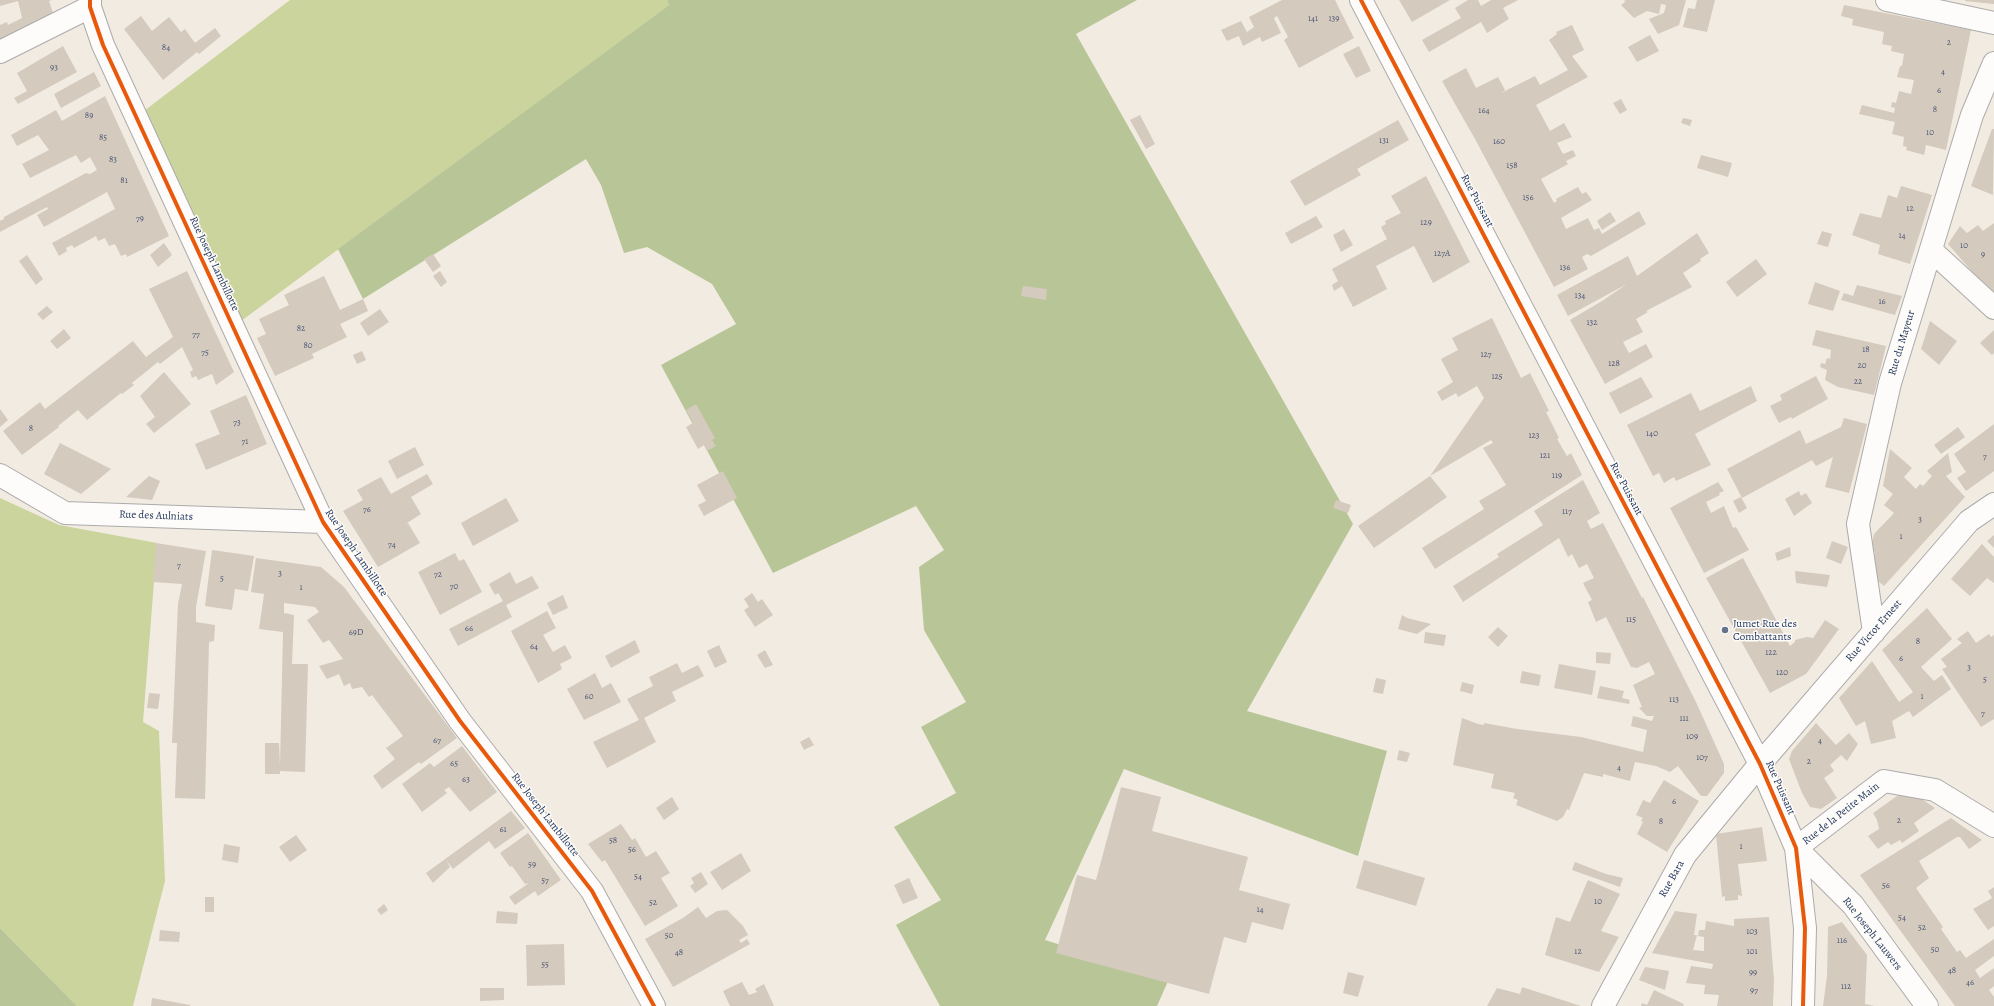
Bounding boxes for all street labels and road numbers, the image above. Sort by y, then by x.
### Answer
street label: Rue Puissant [1458,172,1496,230]
street label: Rue Joseph Lambillotte [186,215,242,313]
street label: Rue du Mayeur [1886,309,1918,377]
street label: Rue Puissant [1607,460,1645,518]
street label: Rue Joseph Lambillotte [322,507,390,599]
street label: Rue des Aulniats [119,508,193,524]
street label: Rue Victor Ernest [1843,597,1905,665]
street label: Rue Puissant [1762,759,1798,817]
street label: Rue Joseph Lambillotte [508,770,582,860]
street label: Rue de la Petite Main [1800,780,1882,848]
street label: Rue Bara [1656,858,1688,900]
street label: Rue Joseph Lauwers [1839,895,1905,973]

